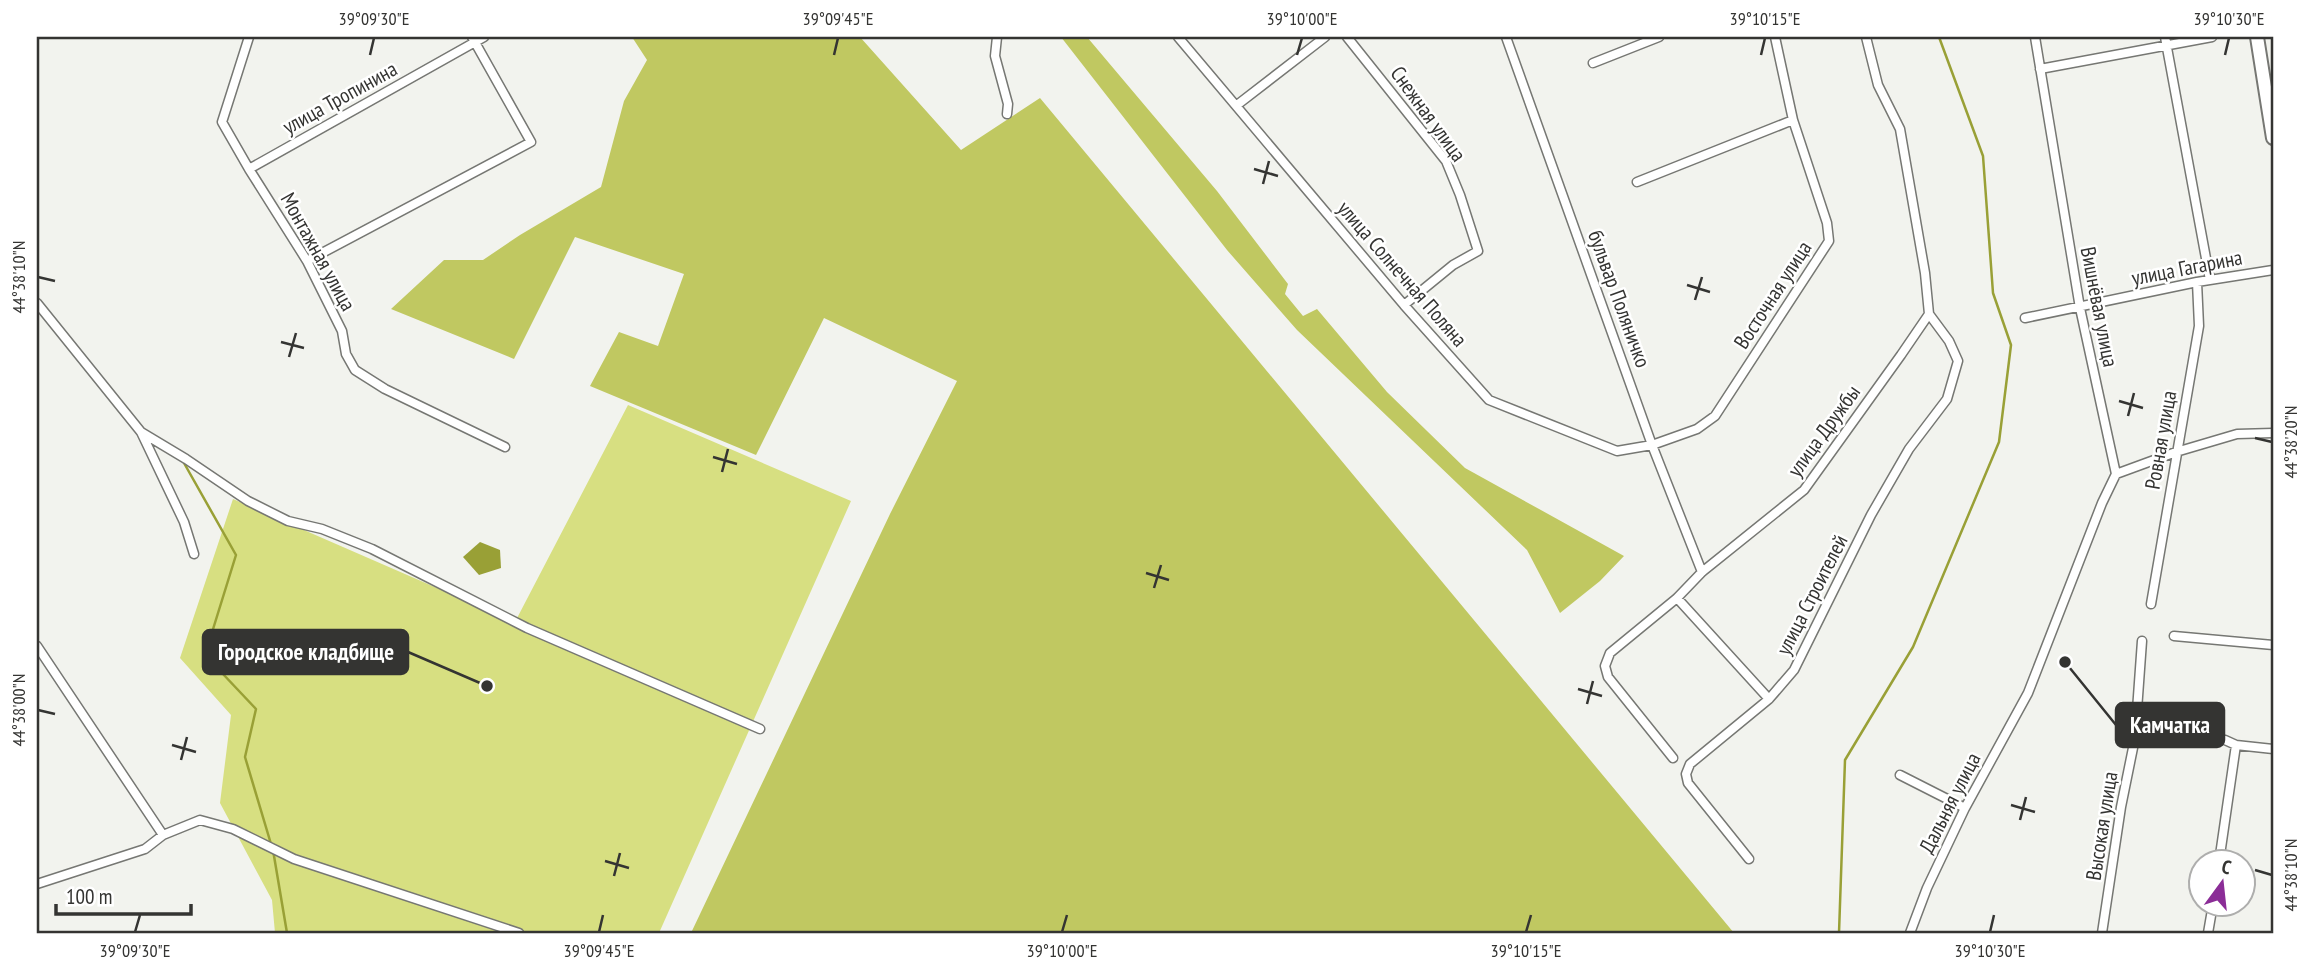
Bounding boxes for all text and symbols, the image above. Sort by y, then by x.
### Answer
text: 39°09'30"E [339,7,409,30]
text: 39°09'45"E [803,7,873,30]
text: 39°10'00"E [1267,7,1337,30]
text: 39°10'15"E [1730,7,1800,30]
text: 39°10'30"E [2194,7,2264,30]
street label: улица Тропинина [278,55,402,140]
street label: Снежная улица [1385,61,1472,167]
street label: Монтажная улица [275,188,362,316]
street label: улица Солнечная Поляна [1332,195,1473,352]
street label: бульвар Поляничко [1582,227,1657,371]
street label: Восточная улица [1728,236,1817,354]
text: 44°38'10"N [7,241,30,313]
street label: улица Гагарина [2129,244,2244,291]
street label: Вишнёвая улица [2075,245,2124,369]
street label: улица Дружбы [1781,379,1866,482]
street label: Ровная улица [2139,389,2182,491]
text: 44°38'20"N [2279,406,2302,478]
street label: улица Строителей [1770,530,1853,659]
callout: Городское кладбище [203,630,408,674]
text: Городское кладбище [218,637,394,666]
text: 44°38'00"N [7,674,30,746]
callout: Камчатка [2116,703,2224,747]
text: Камчатка [2130,710,2210,739]
street label: Дальняя улица [1913,748,1986,857]
street label: Высокая улица [2080,770,2123,882]
text: 44°38'10"N [2279,839,2302,911]
north arrow [2188,848,2258,918]
text: С [2219,854,2234,879]
scale bar [56,872,191,916]
text: 100 m [66,883,112,910]
text: 39°09'30"E [100,939,170,962]
text: 39°09'45"E [564,939,634,962]
text: 39°10'00"E [1027,939,1097,962]
text: 39°10'15"E [1491,939,1561,962]
text: 39°10'30"E [1955,939,2025,962]

